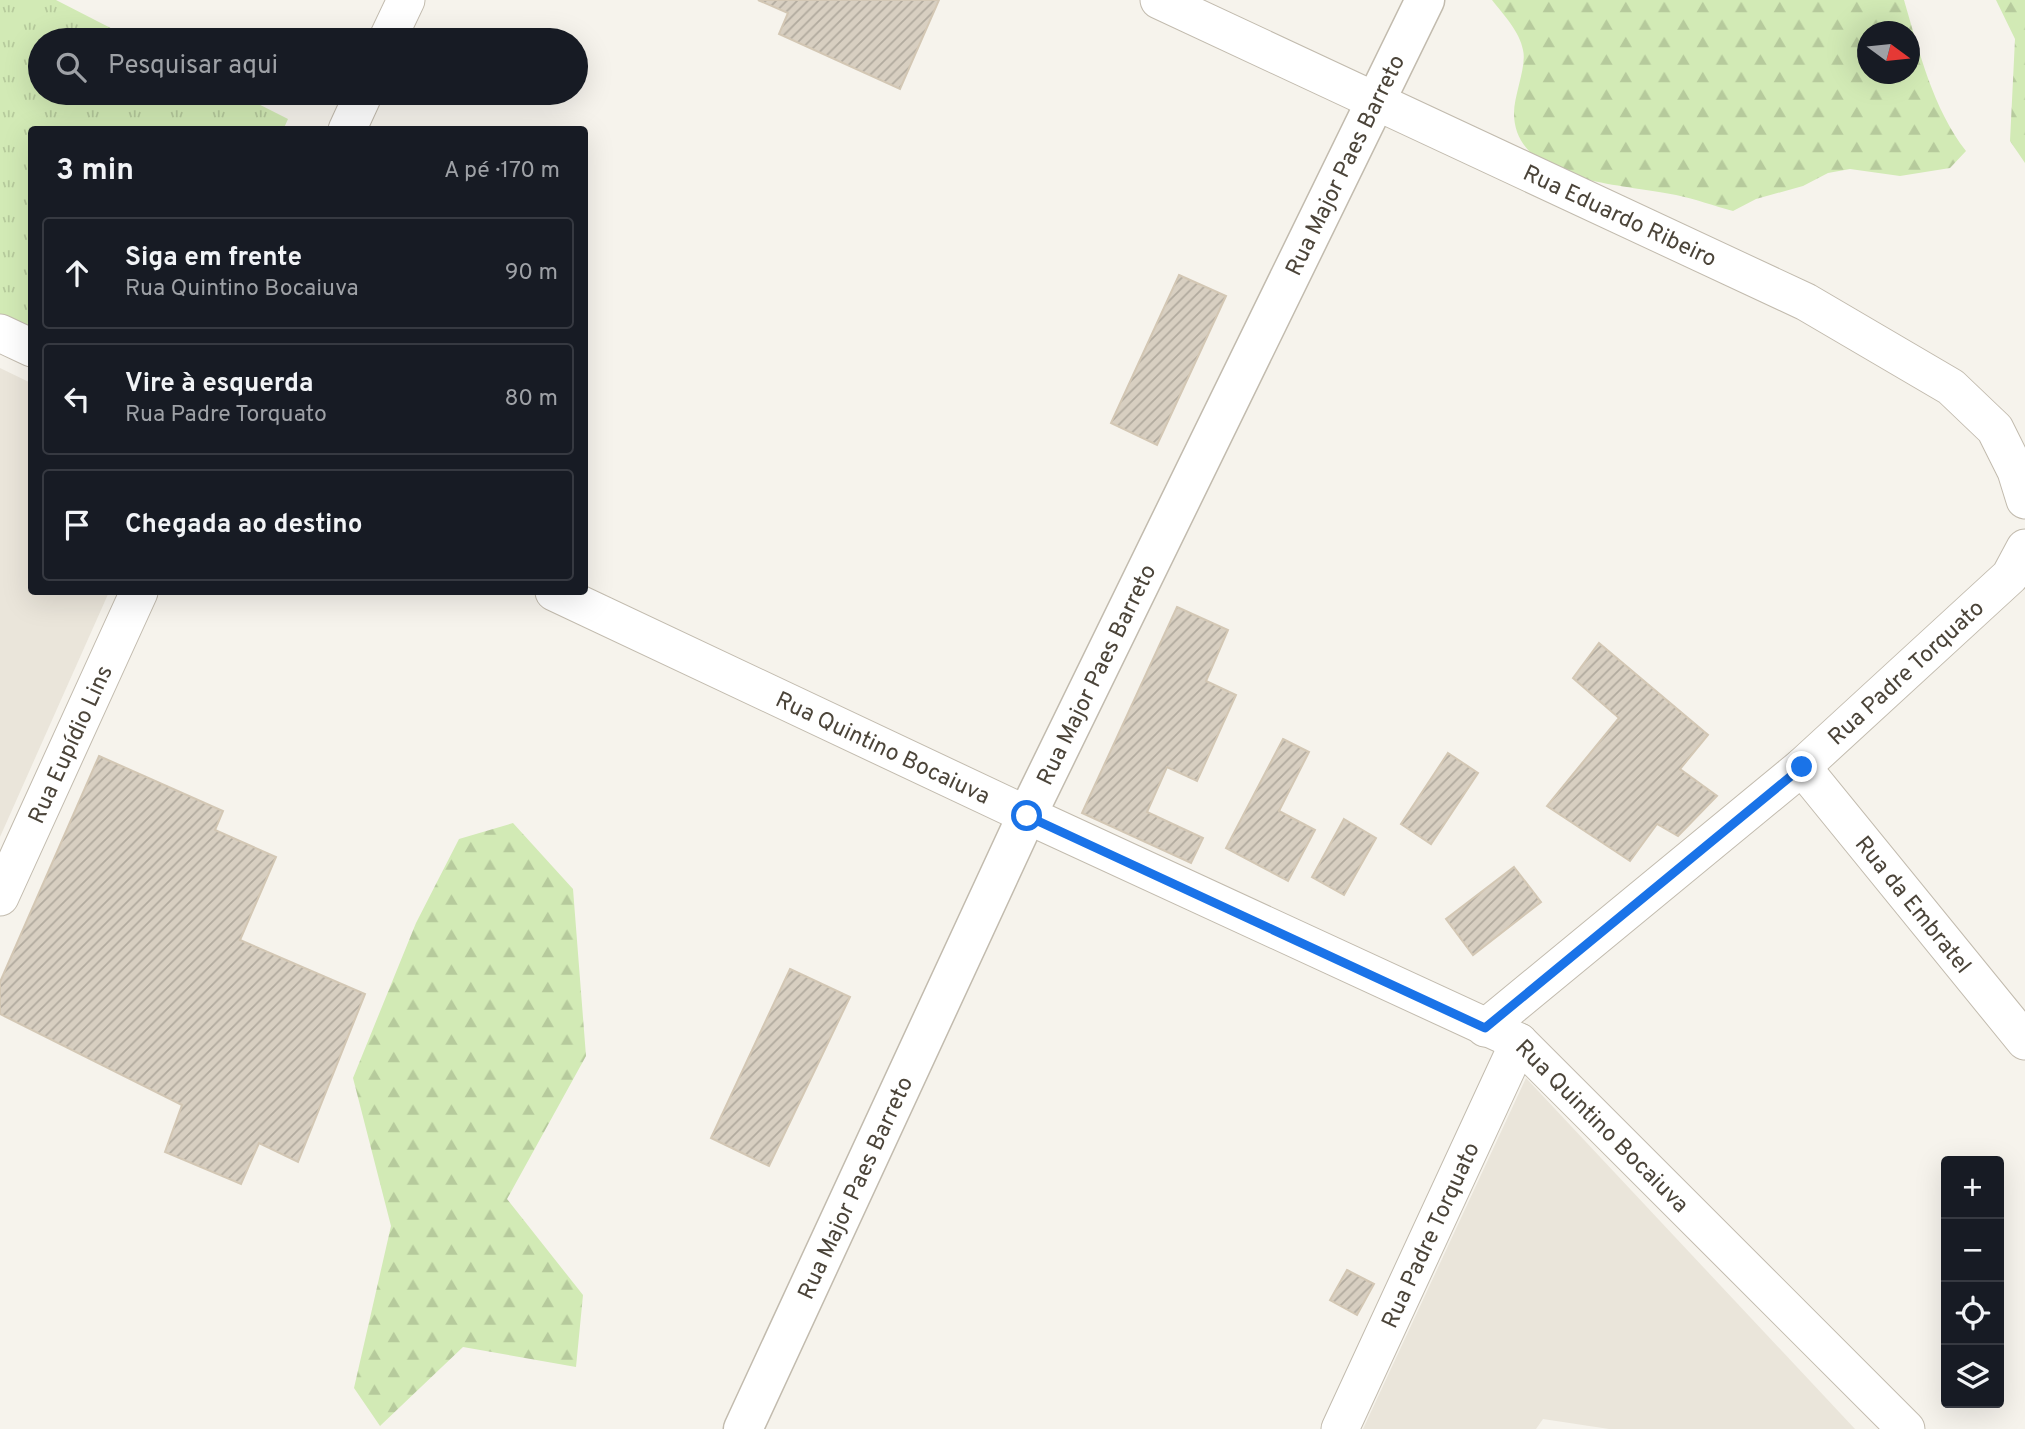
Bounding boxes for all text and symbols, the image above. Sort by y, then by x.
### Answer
north arrow [1857,21,1920,84]
search box [28,28,588,105]
icon: search [52,48,90,86]
text: Pesquisar aqui [108,50,278,83]
street label: Rua Major Paes Barreto [1281,51,1413,281]
text: 3 min [56,153,134,190]
text: A pé · 170 m [444,157,560,186]
street label: Rua Eduardo Ribeiro [1518,160,1721,275]
text: Siga em frente [125,242,302,275]
icon: ahead [58,254,96,292]
text: 90 m [505,259,558,288]
text: Rua Quintino Bocaiuva [125,275,359,304]
text: Vire à esquerda [125,368,313,401]
icon: left [58,380,96,418]
text: 80 m [505,385,558,414]
text: Rua Padre Torquato [125,401,327,430]
icon: arrive [58,506,96,544]
text: Chegada ao destino [125,509,362,542]
street label: Rua Major Paes Barreto [1032,560,1164,791]
street label: Rua Padre Torquato [1823,595,1991,753]
street label: Rua Eupídio Lins [23,661,121,829]
street label: Rua Quintino Bocaiuva [770,687,994,812]
route end [1786,751,1817,782]
route start [1011,800,1042,831]
street label: Rua da Embratel [1847,831,1976,981]
street label: Rua Quintino Bocaiuva [1508,1034,1694,1220]
street label: Rua Major Paes Barreto [793,1073,921,1305]
street label: Rua Padre Torquato [1377,1138,1488,1334]
map controls [1941,1156,2004,1408]
button: + [1941,1156,2004,1219]
button: − [1941,1219,2004,1282]
button: locate [1941,1282,2004,1345]
button: layers [1941,1345,2004,1408]

